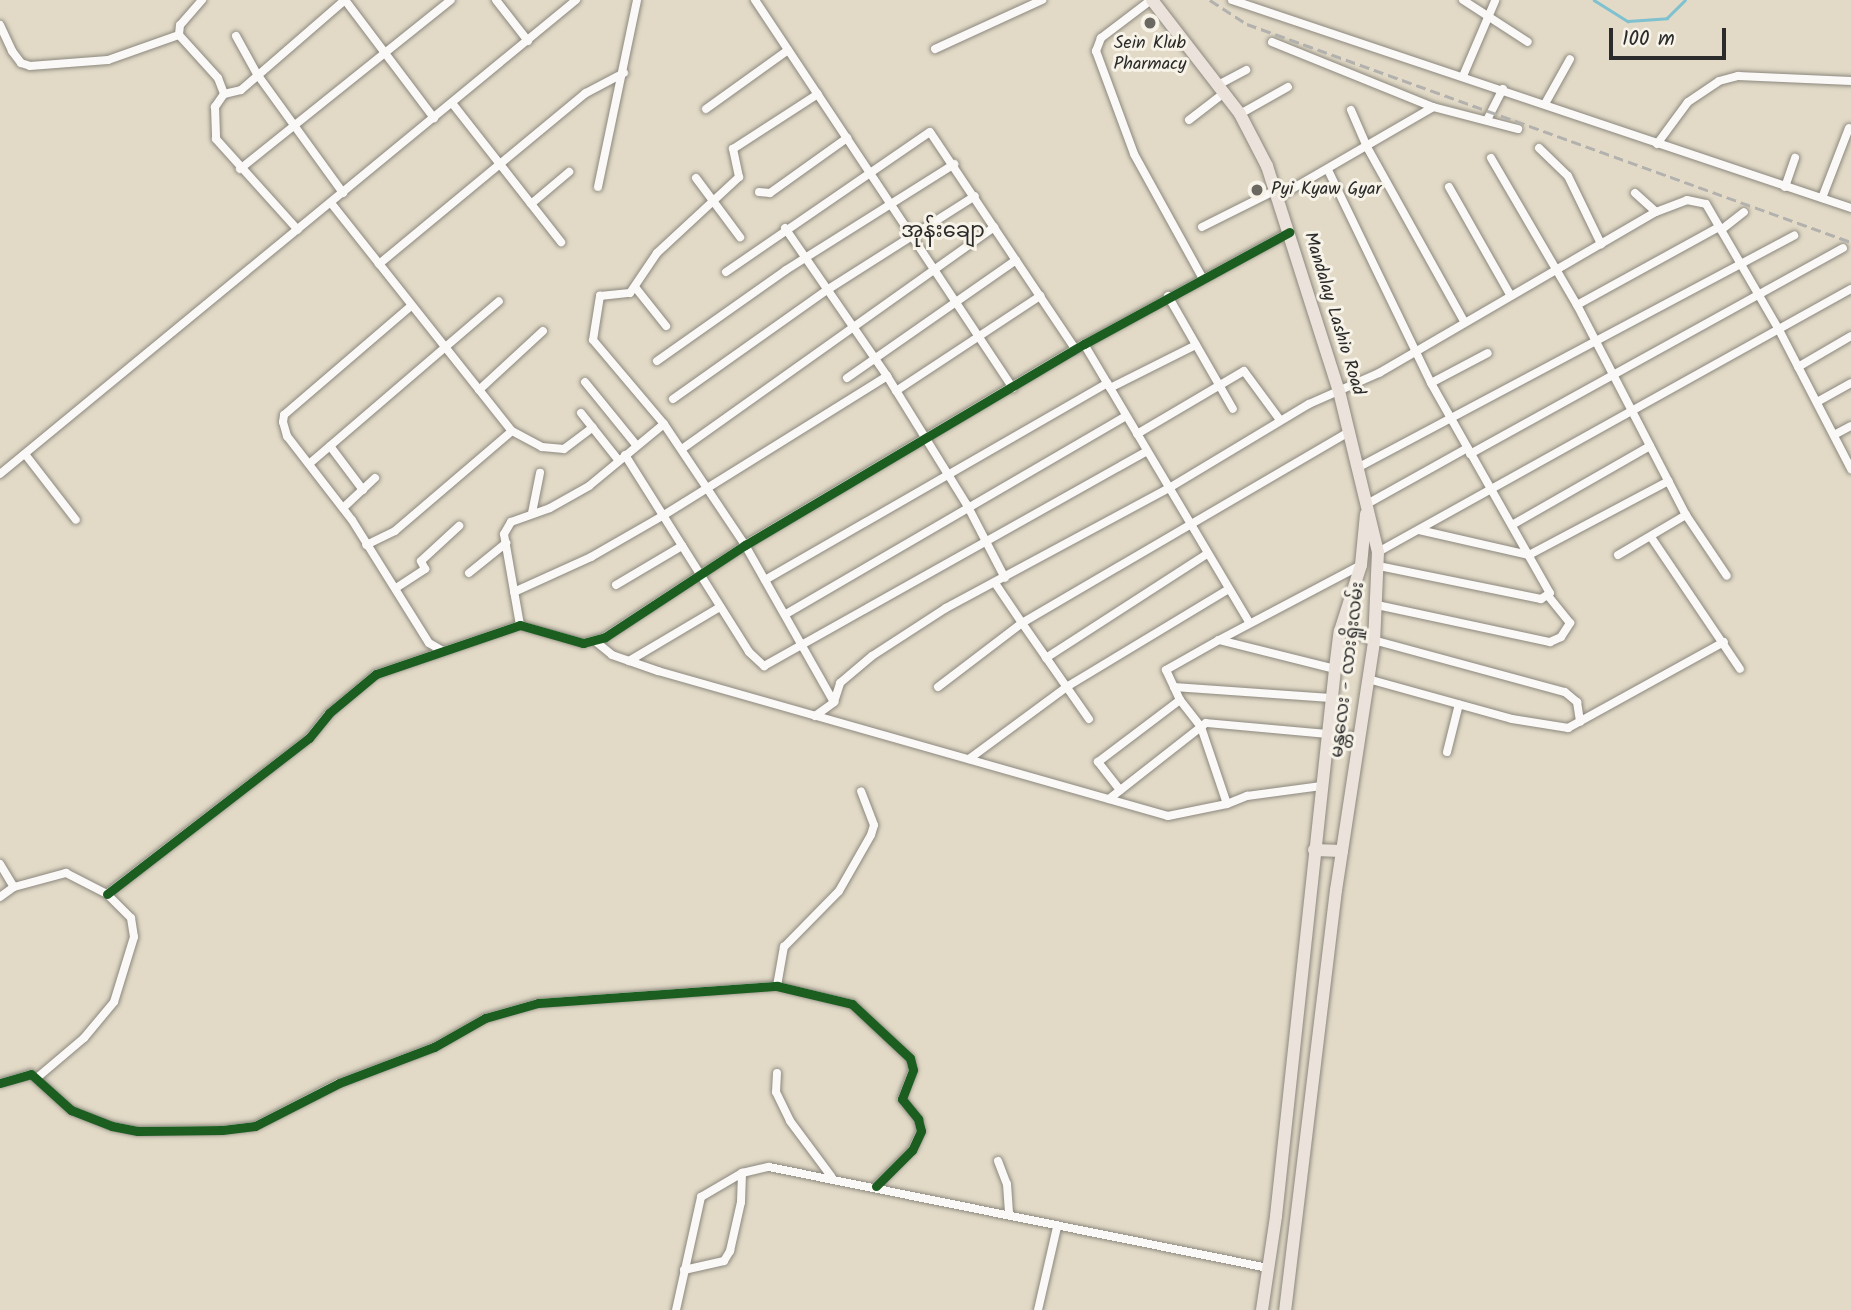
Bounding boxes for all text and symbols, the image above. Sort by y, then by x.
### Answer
scale bar [1613,14,1730,58]
marker: Sein Klub Pharmacy [1142,15,1158,31]
text: 100 m [1622,23,1675,56]
place label: Sein Klub Pharmacy [1113,34,1187,76]
place label: Pyi Kyaw Gyar [1271,179,1381,201]
marker: Pyi Kyaw Gyar [1249,182,1265,198]
district label: အုန်းချော [901,219,985,245]
street label: Mandalay Lashio Road [1298,230,1368,398]
street label: မန္တလေး - လားရှိုးလမ်း [1327,581,1371,759]

